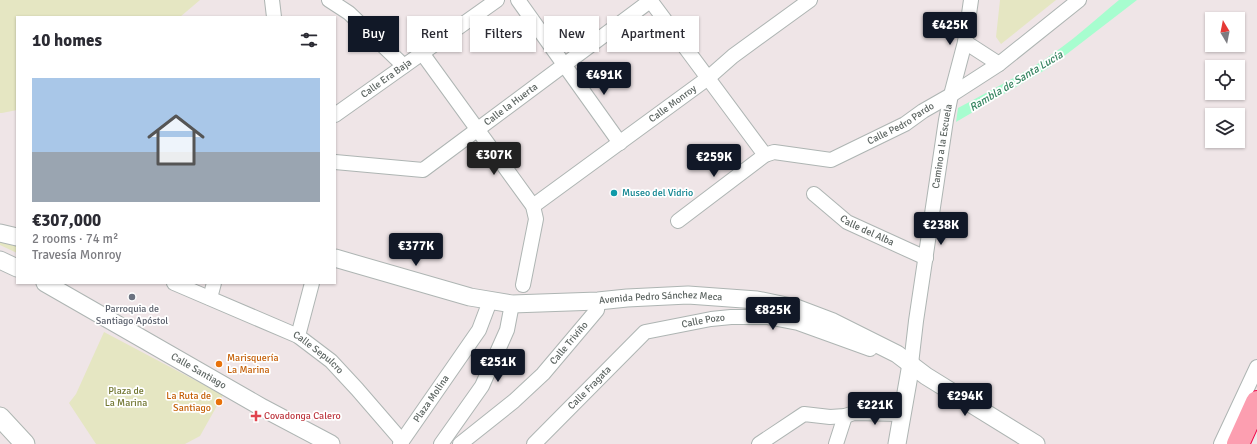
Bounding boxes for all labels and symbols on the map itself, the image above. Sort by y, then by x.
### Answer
pin: €425K [922,12,978,46]
north arrow [1205,12,1245,52]
water label: Rambla de Santa Lucía [967,48,1065,114]
street label: Calle Era Baja [359,56,414,101]
pin: €491K [576,62,632,96]
street label: Calle la Huerta [482,81,540,128]
street label: Calle Monroy [647,82,699,125]
street label: Calle Pedro Pardo [865,100,936,147]
street label: Camino a la Escuela [930,103,955,189]
pin: €307K [466,142,522,176]
pin: €259K [686,144,742,178]
place label: Museo del Vidrio [622,187,693,199]
marker: Museo del Vidrio [609,188,619,198]
street label: Calle del Alba [837,212,896,249]
pin: €238K [913,212,969,246]
pin: €377K [388,233,444,267]
street label: Avenida Pedro Sánchez Meca [598,289,723,307]
marker: Parroquia de Santiago Apóstol [127,292,137,302]
pin: €825K [745,297,801,331]
place label: Parroquia de Santiago Apóstol [96,303,168,327]
street label: Calle Pozo [680,312,726,331]
street label: Calle Triviño [547,319,591,367]
street label: Calle Sepulcro [291,329,346,376]
pin: €251K [470,349,526,383]
street label: Calle Santiago [169,350,228,392]
place label: Marisquería La Marina [227,352,278,376]
marker: Marisquería La Marina [214,359,224,369]
street label: Calle Fragata [565,364,614,412]
street label: Plaza Molina [411,373,452,425]
pin: €294K [937,383,993,417]
park label: Plaza de La Marina [105,385,147,409]
place label: La Ruta de Santiago [166,390,211,414]
pin: €221K [847,392,903,426]
marker: La Ruta de Santiago [214,397,224,407]
place label: Covadonga Calero [264,410,341,422]
marker: Covadonga Calero [251,411,261,421]

